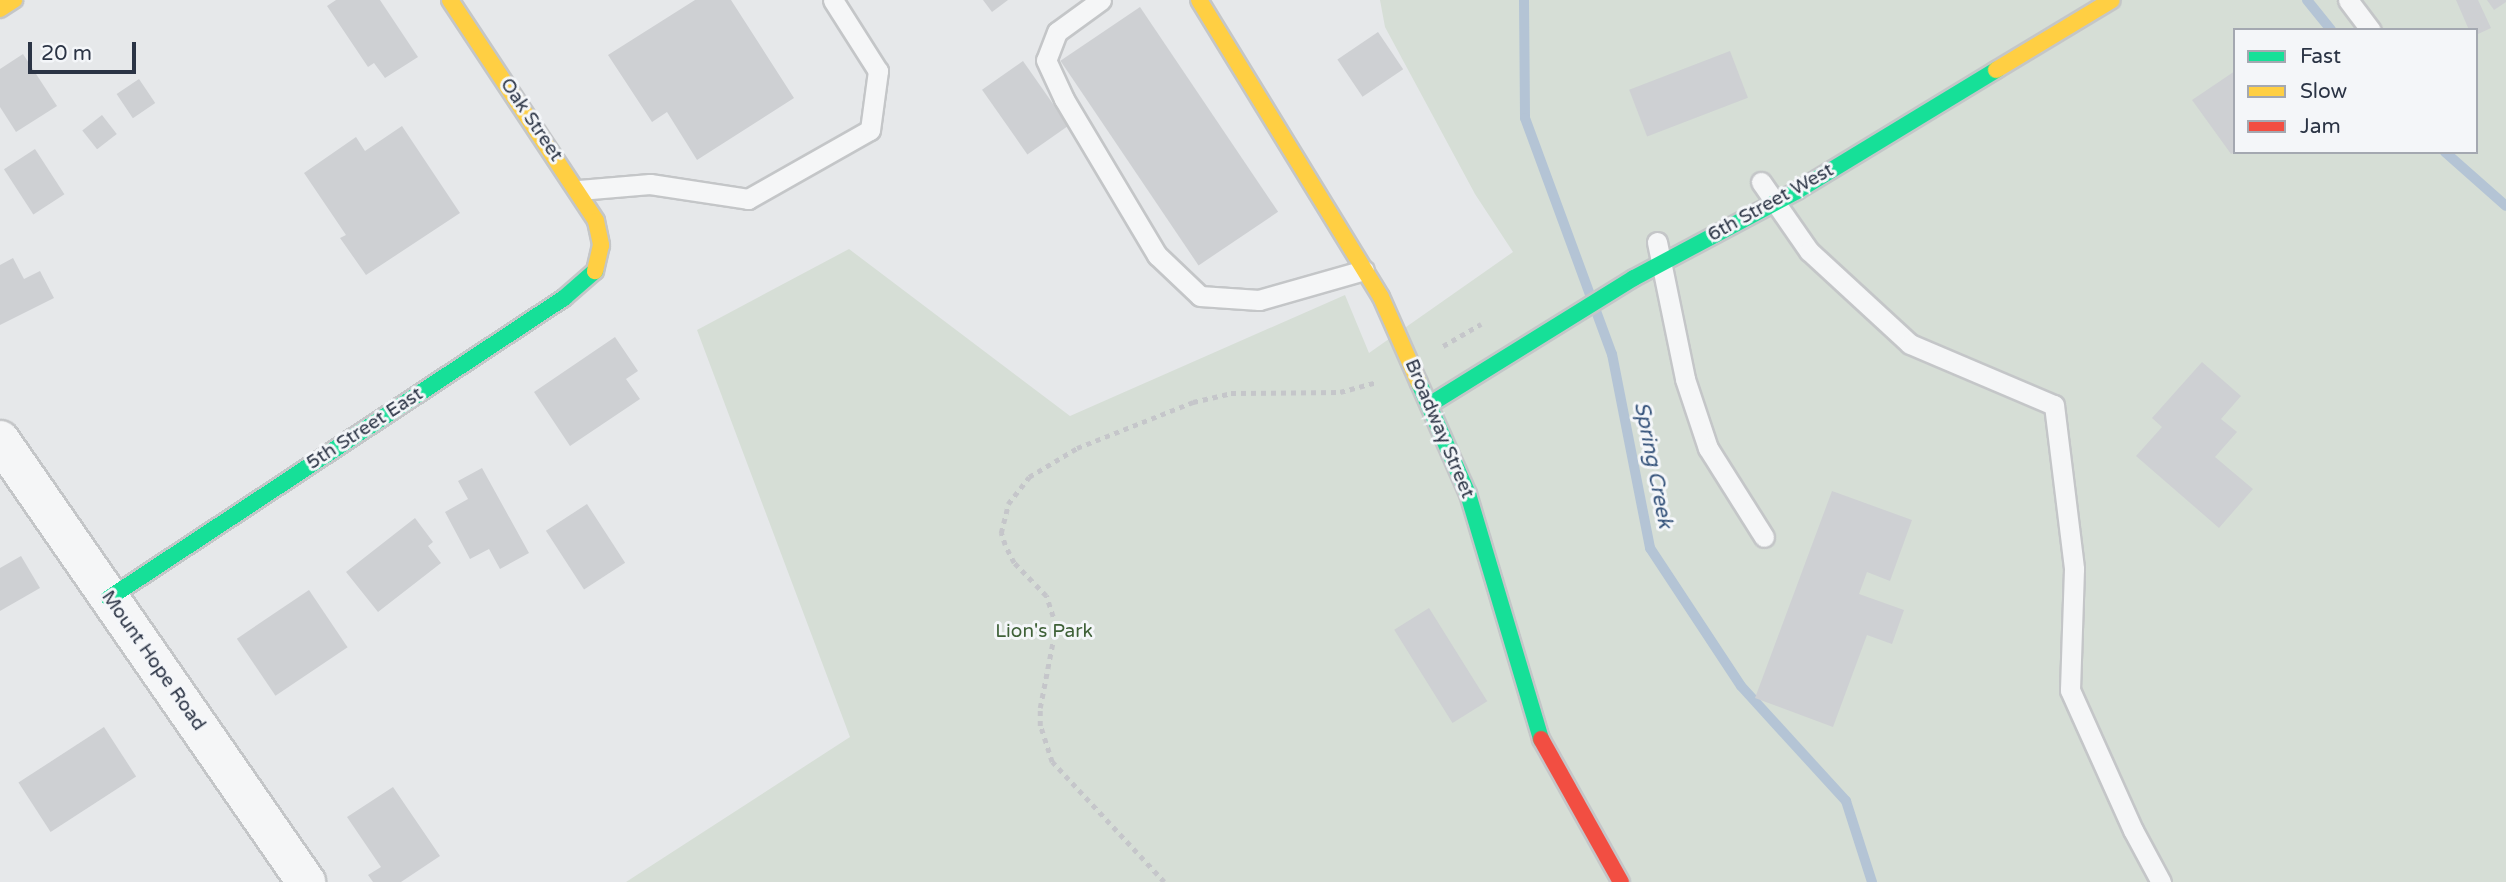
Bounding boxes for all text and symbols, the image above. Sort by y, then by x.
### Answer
scale bar [32,28,140,72]
legend [2233,28,2478,154]
text: 20 m [41,41,92,66]
text: Fast [2300,44,2341,69]
street label: Oak Street [495,74,567,166]
text: Slow [2300,79,2347,104]
text: Jam [2300,114,2341,139]
street label: 6th Street West [1704,159,1838,247]
street label: Broadway Street [1399,356,1479,502]
street label: 5th Street East [303,383,427,475]
water label: Spring Creek [1628,400,1678,530]
street label: Mount Hope Road [96,587,210,735]
park label: Lion's Park [995,621,1093,643]

